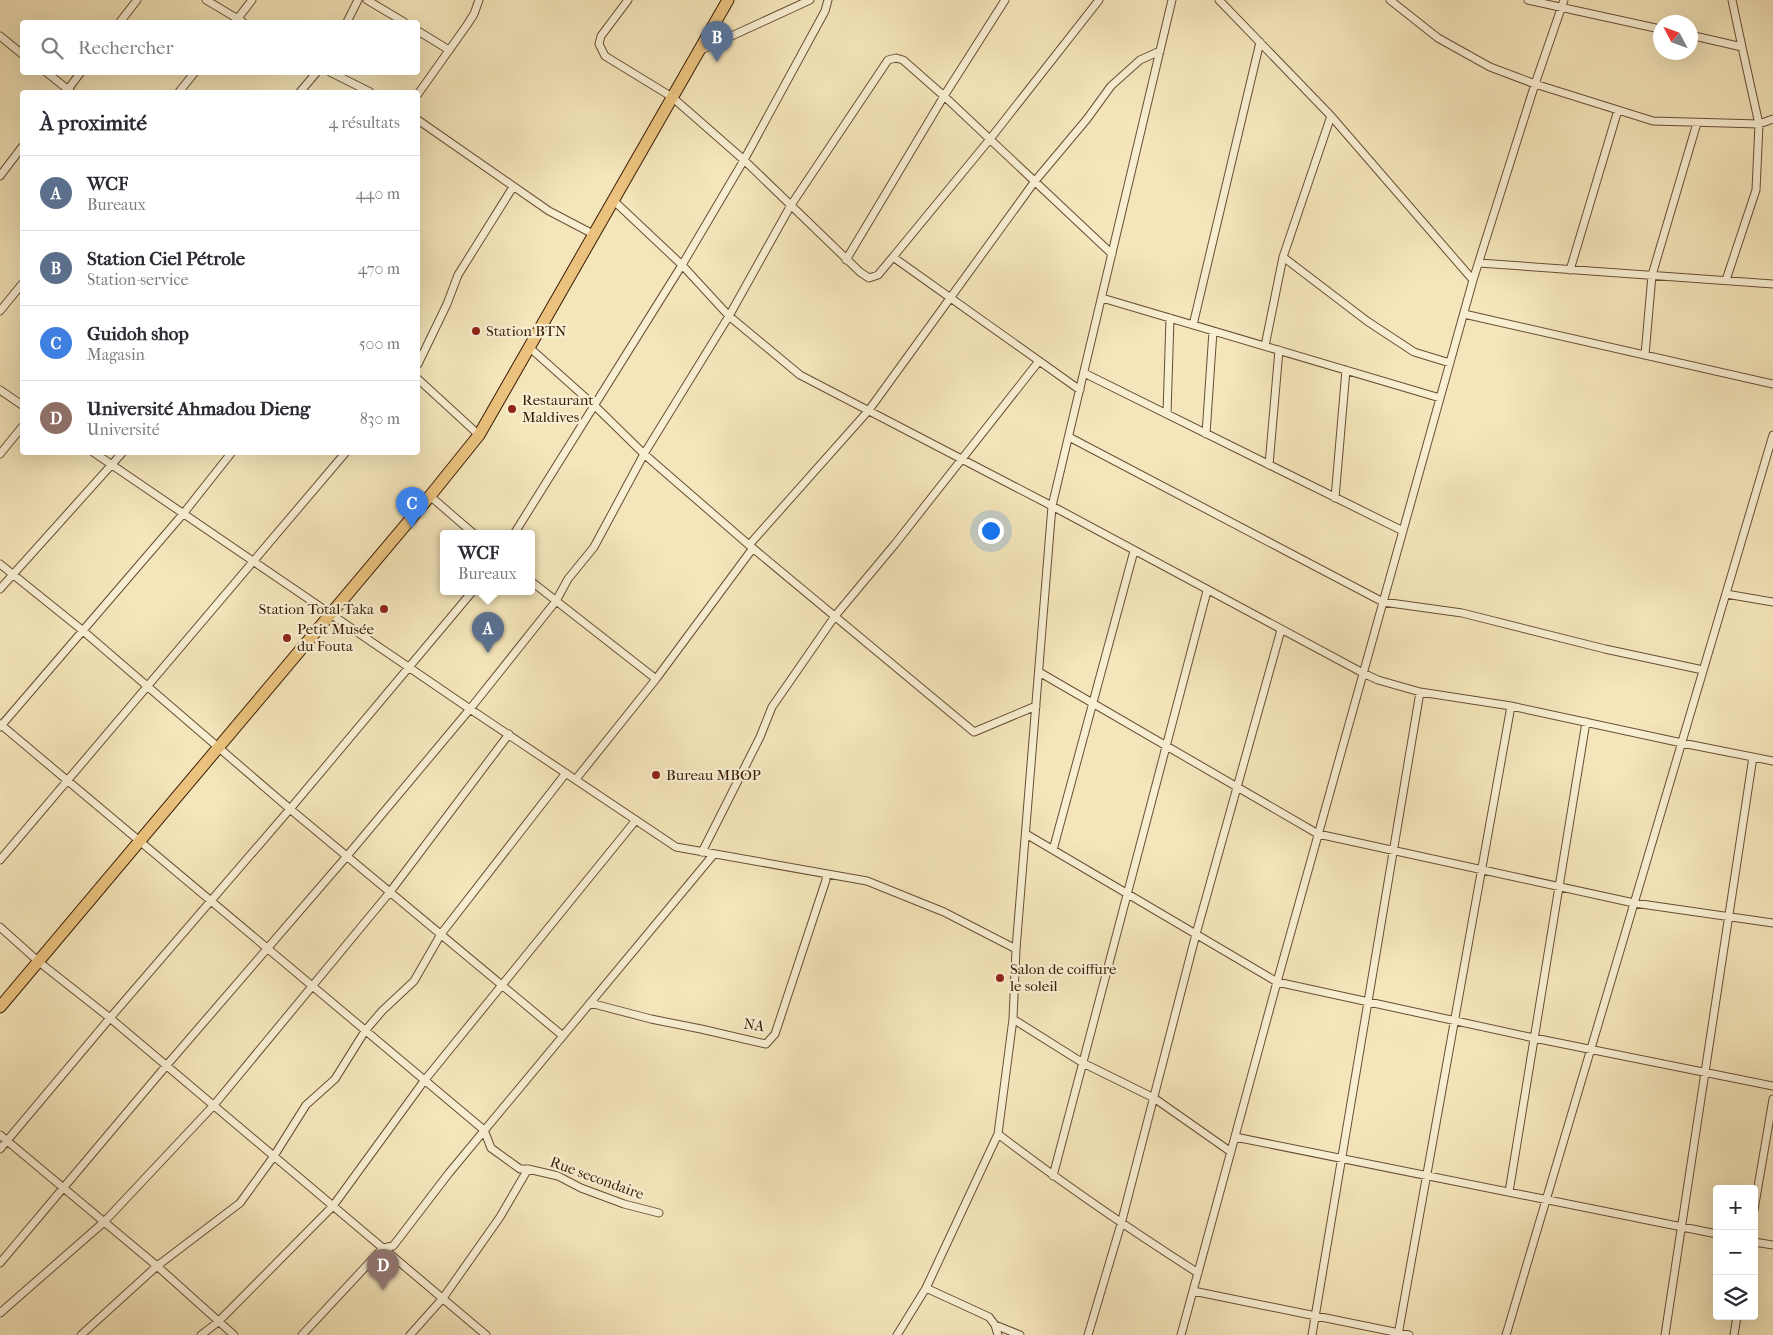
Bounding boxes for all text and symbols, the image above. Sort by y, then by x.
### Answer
north arrow [1653,15,1698,60]
search box [20,20,420,75]
pin: B [701,21,733,62]
icon: search [38,34,66,62]
text: Rechercher [78,37,174,59]
text: À proximité [40,111,147,135]
text: 4 résultats [328,113,400,132]
text: WCF [87,173,128,195]
text: A [51,184,61,203]
text: 440 m [355,184,400,203]
text: Bureaux [87,195,146,214]
text: Station Ciel Pétrole [87,248,245,270]
text: B [51,259,61,278]
text: 470 m [358,259,400,278]
text: Station-service [87,270,188,289]
place label: Station BTN [486,322,567,340]
text: Guidoh shop [87,323,189,345]
marker: Station BTN [470,325,482,337]
text: C [51,334,61,353]
text: 500 m [359,334,400,353]
text: Magasin [87,345,145,364]
place label: Restaurant Maldives [522,391,594,426]
text: Université Ahmadou Dieng [87,398,310,420]
marker: Restaurant Maldives [506,403,518,415]
text: D [50,409,62,428]
text: 830 m [360,409,400,428]
text: Université [87,420,160,439]
pin: C [396,487,428,528]
your location [978,518,1004,544]
popup [440,530,535,595]
text: WCF [458,542,499,564]
text: Bureaux [458,564,517,583]
place label: Station Total Taka [259,600,375,618]
marker: Station Total Taka [378,603,390,615]
pin: A [472,612,504,653]
place label: Petit Musée du Fouta [297,620,374,655]
marker: Petit Musée du Fouta [281,632,293,644]
place label: Bureau MBOP [666,766,761,784]
marker: Bureau MBOP [650,769,662,781]
place label: Salon de coiffure le soleil [1009,960,1117,995]
marker: Salon de coiffure le soleil [994,972,1006,984]
street label: NA [742,1015,766,1035]
street label: Rue secondaire [548,1153,647,1204]
map controls [1713,1185,1758,1320]
button: + [1713,1185,1758,1230]
button: − [1713,1230,1758,1275]
pin: D [367,1249,399,1290]
button: layers [1713,1275,1758,1320]

